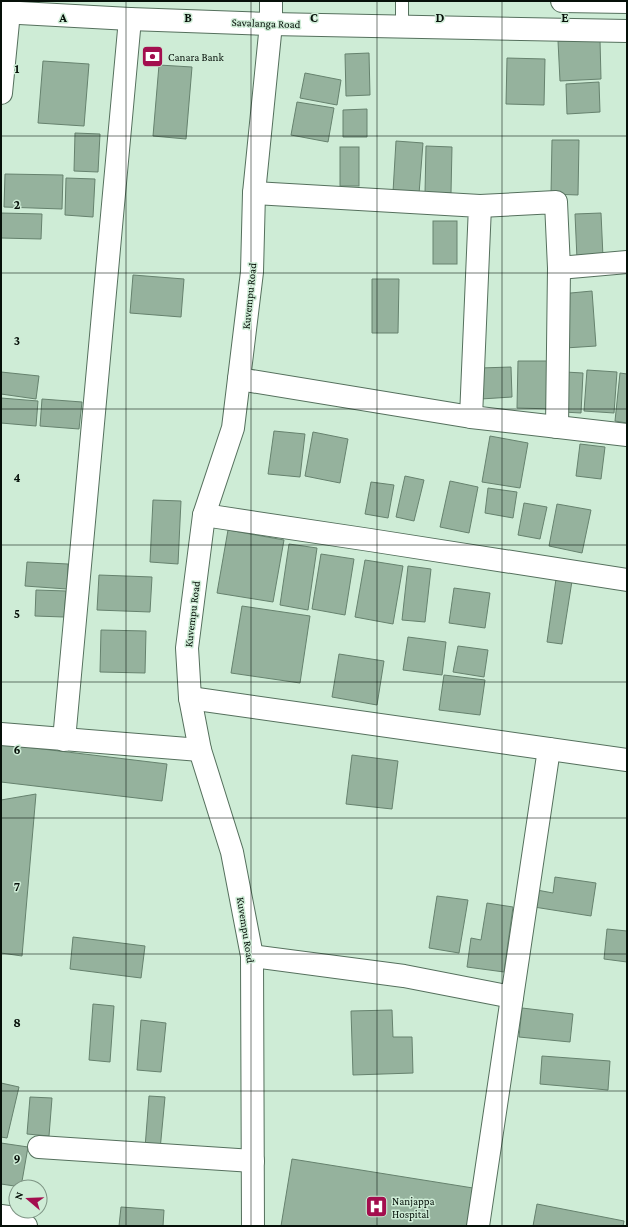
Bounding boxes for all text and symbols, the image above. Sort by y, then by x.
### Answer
text: A [58,10,67,25]
text: B [184,10,192,25]
text: C [310,10,318,25]
text: D [436,10,445,25]
text: E [561,10,569,25]
street label: Savalanga Road [231,16,301,31]
bank icon: Canara Bank [140,44,166,70]
place label: Canara Bank [168,51,224,63]
text: 1 [15,61,20,76]
text: 2 [14,197,21,212]
street label: Kuvempu Road [240,262,259,330]
text: 3 [14,333,20,348]
text: 4 [13,470,21,485]
street label: Kuvempu Road [182,580,203,648]
text: 5 [14,606,20,621]
text: 6 [13,742,21,757]
text: 7 [14,879,20,894]
street label: Kuvempu Road [234,896,257,964]
text: 8 [13,1015,21,1030]
text: 9 [13,1151,21,1166]
north arrow [8,1179,48,1219]
text: N [12,1190,26,1201]
hospital icon: Nanjappa Hospital [364,1194,390,1220]
place label: Nanjappa Hospital [392,1195,435,1221]

